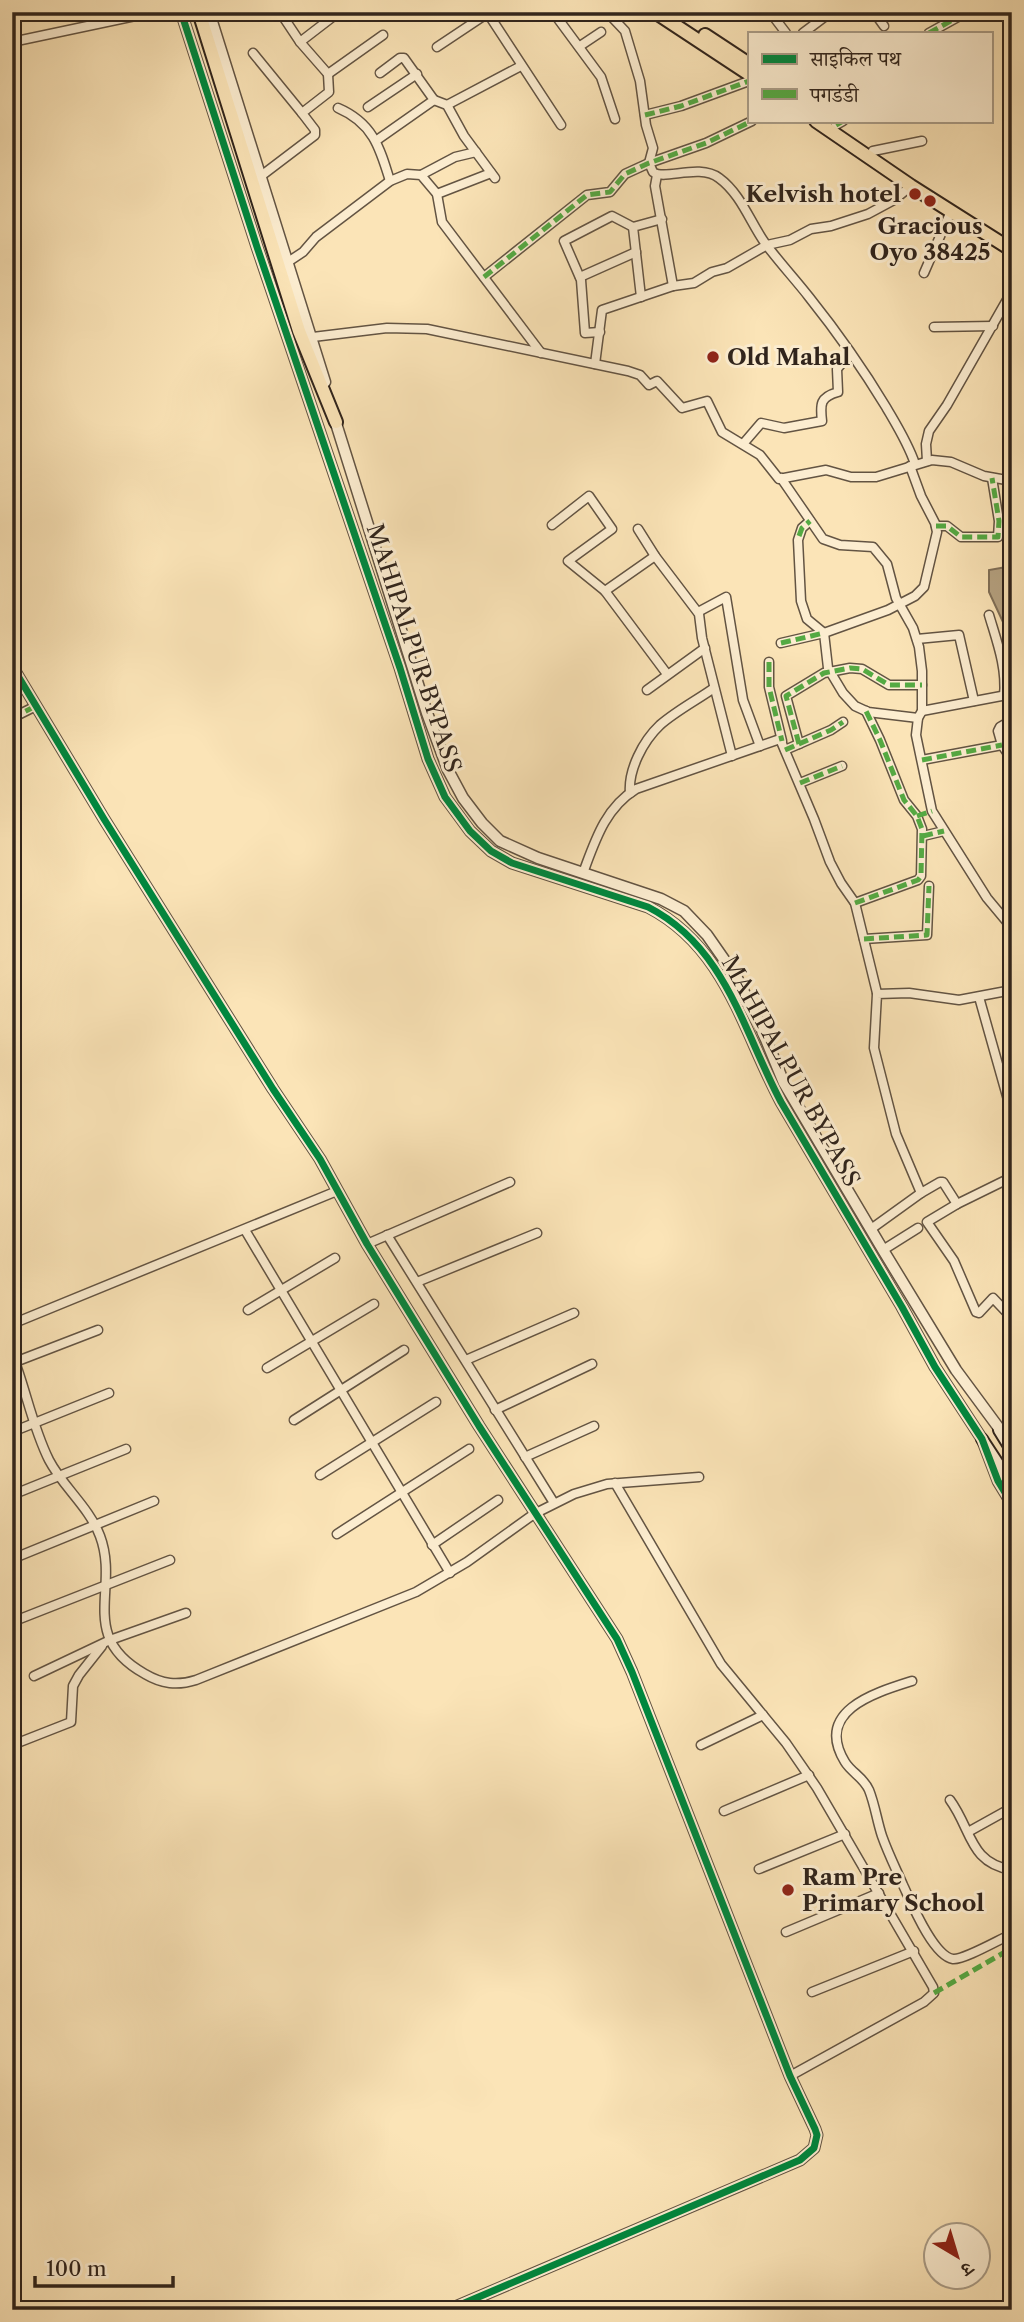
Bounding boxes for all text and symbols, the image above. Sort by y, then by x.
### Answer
legend [748,32,992,122]
text: साइकिल पथ [809,46,903,71]
text: पगडंडी [809,82,860,107]
place label: Kelvish hotel [745,180,901,208]
marker: Kelvish hotel [907,186,923,202]
marker: Gracious Oyo 38425 [922,193,938,209]
place label: Gracious Oyo 38425 [870,212,990,266]
place label: Old Mahal [727,343,850,371]
marker: Old Mahal [705,349,721,365]
street label: MAHIPALPUR BYPASS [361,520,467,776]
street label: MAHIPALPUR BYPASS [716,951,866,1191]
place label: Ram Pre Primary School [802,1863,984,1917]
marker: Ram Pre Primary School [780,1882,796,1898]
north arrow [922,2220,992,2290]
scale bar [35,2245,173,2289]
text: 100 m [46,2256,107,2281]
text: उ [955,2256,980,2282]

